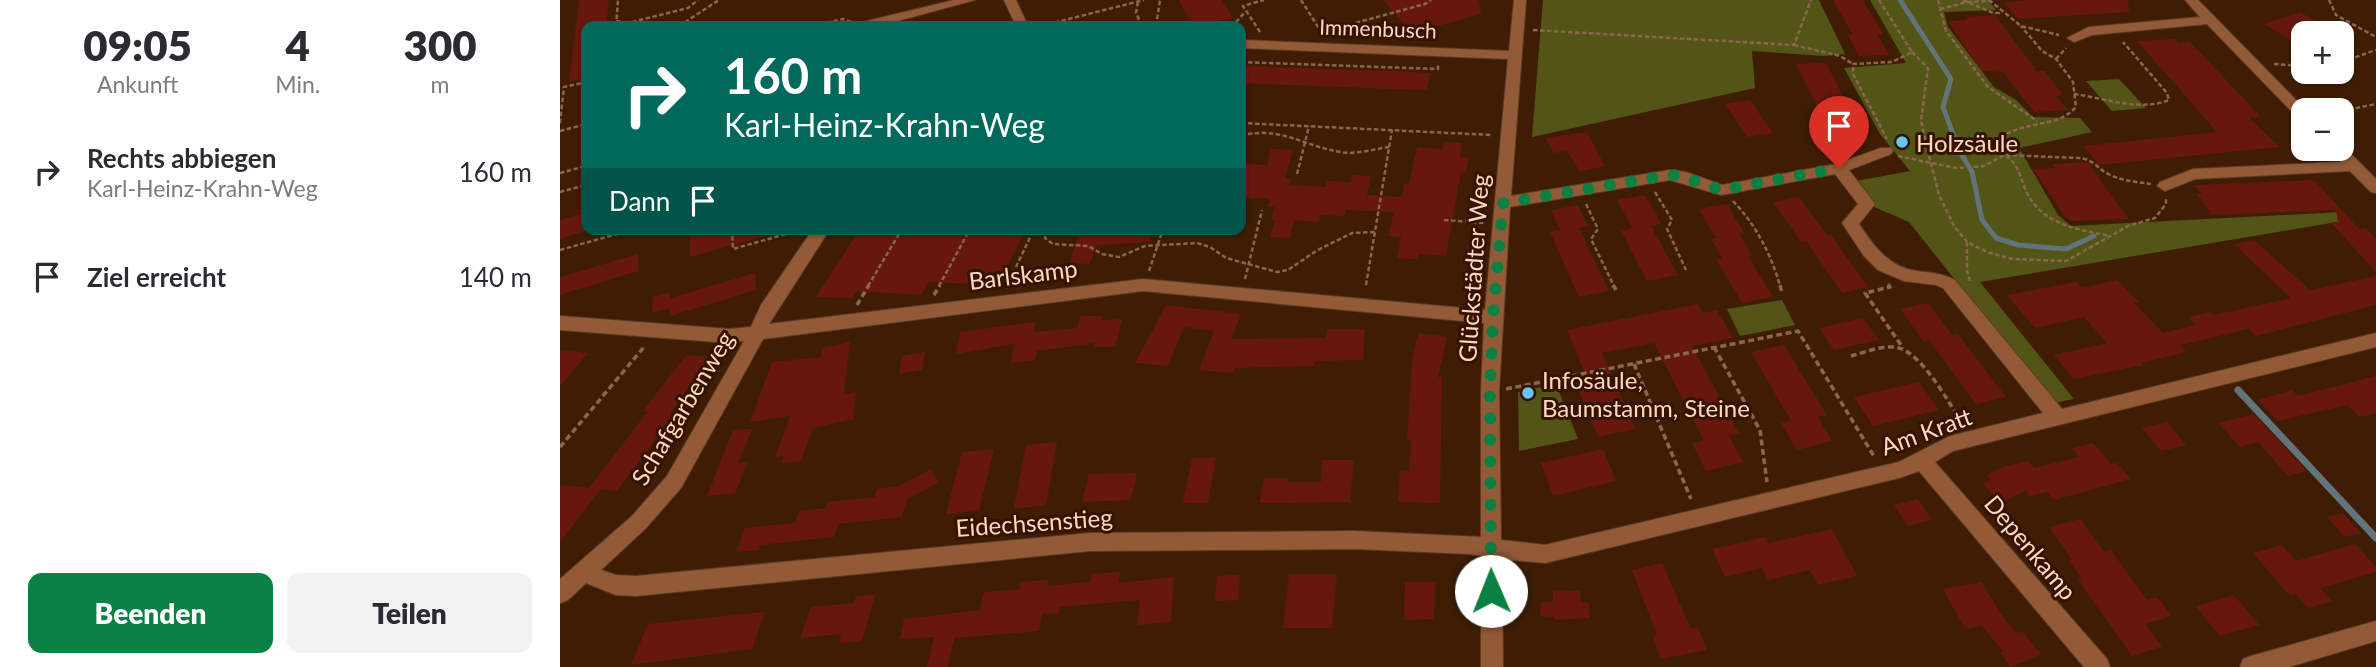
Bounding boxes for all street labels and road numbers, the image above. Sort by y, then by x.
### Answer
street label: Immenbusch [1319,13,1437,43]
street label: Glückstädter Weg [1452,173,1494,363]
street label: Barlskamp [967,253,1079,295]
street label: Schafgarbenweg [625,326,739,490]
street label: Am Kratt [1877,401,1976,461]
street label: Depenkamp [1979,489,2083,605]
street label: Eidechsenstieg [955,502,1113,542]

